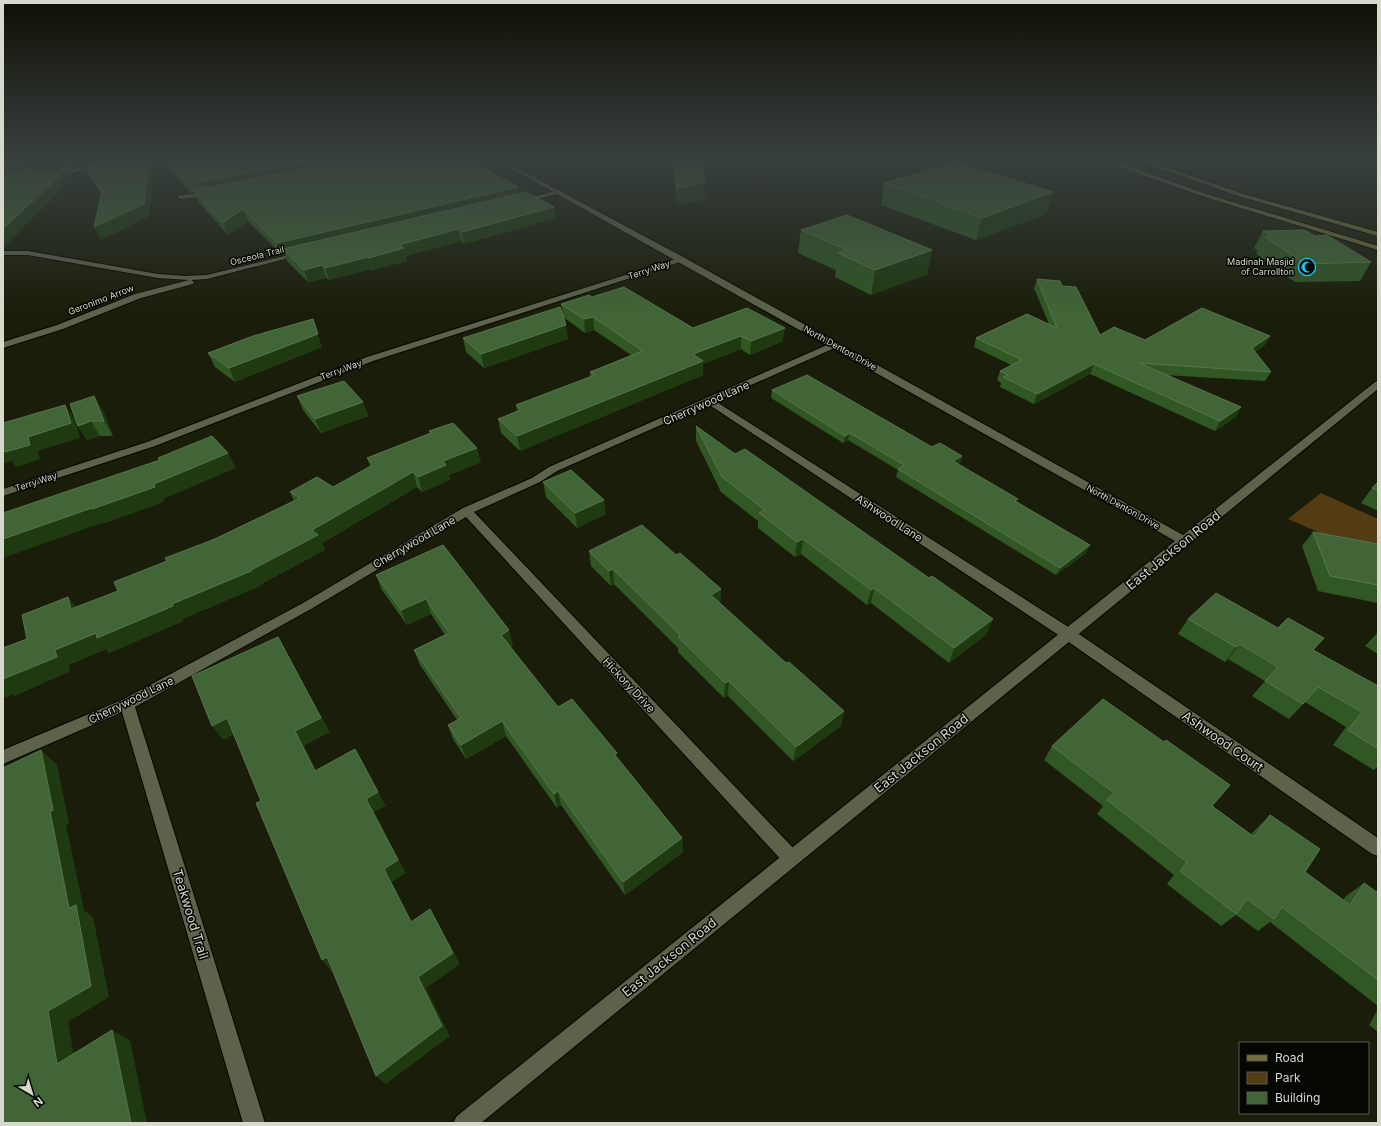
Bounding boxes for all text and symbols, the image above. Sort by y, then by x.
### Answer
street label: Osceola Trail [229,243,285,268]
place label: Madinah Masjid of Carrollton [1227,256,1294,277]
mosque icon: Madinah Masjid of Carrollton [1297,257,1317,277]
street label: Terry Way [627,258,671,281]
street label: Geronimo Arrow [66,282,136,317]
street label: North Denton Drive [802,323,879,372]
street label: Terry Way [319,357,363,382]
street label: Cherrywood Lane [661,378,751,428]
street label: Terry Way [14,470,58,493]
street label: North Denton Drive [1085,482,1162,531]
street label: Ashwood Lane [853,491,925,545]
street label: East Jackson Road [1123,507,1223,593]
street label: Cherrywood Lane [370,513,458,571]
street label: Hickory Drive [600,654,658,716]
street label: Cherrywood Lane [86,673,176,727]
street label: Ashwood Court [1179,707,1267,775]
street label: East Jackson Road [871,710,971,796]
street label: Teakwood Trail [170,867,212,961]
street label: East Jackson Road [619,914,719,1000]
legend [1239,1042,1369,1114]
text: Road [1275,1050,1304,1065]
text: Park [1275,1070,1301,1085]
north arrow [12,1074,52,1114]
text: Building [1275,1090,1320,1105]
text: N [31,1094,46,1110]

